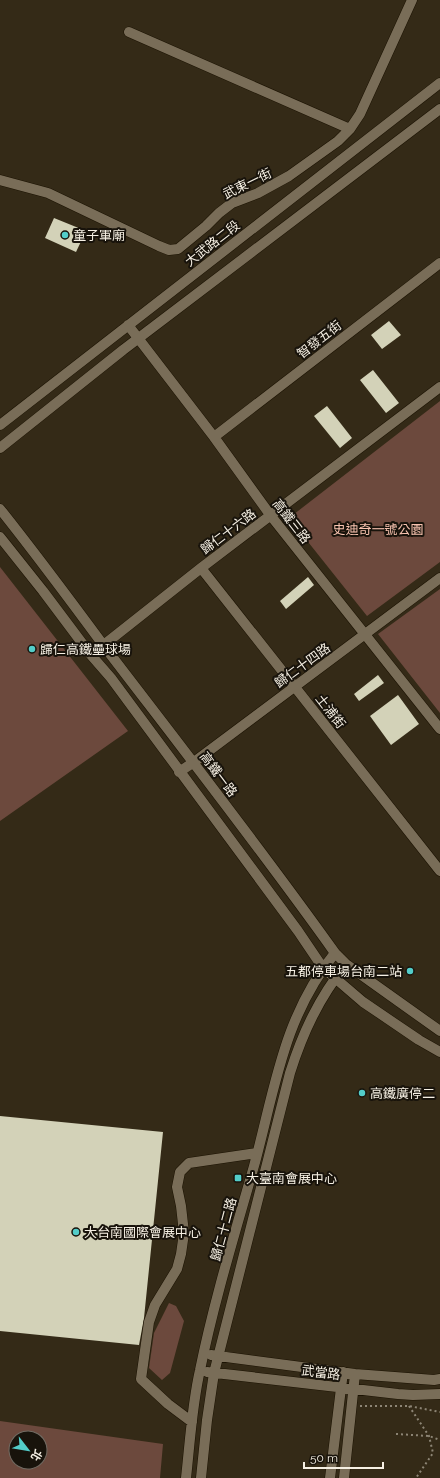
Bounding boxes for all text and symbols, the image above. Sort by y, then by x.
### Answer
street label: 武東一街 [221,165,274,202]
street label: 大武路二段 [182,217,243,269]
place label: 童子軍廟 [73,228,125,243]
marker: 童子軍廟 [60,230,70,240]
street label: 智發五街 [294,317,344,361]
street label: 高鐵三路 [270,496,314,546]
street label: 歸仁十六路 [198,506,259,557]
park label: 史迪奇一號公園 [332,522,424,537]
street label: 歸仁十四路 [272,640,333,691]
place label: 歸仁高鐵壘球場 [40,642,131,657]
marker: 歸仁高鐵壘球場 [27,644,37,654]
street label: 土浦街 [313,691,349,731]
street label: 高鐵一路 [197,749,240,800]
place label: 五都停車場台南二站 [285,964,402,979]
marker: 五都停車場台南二站 [405,966,415,976]
place label: 高鐵廣停二 [370,1086,435,1101]
marker: 高鐵廣停二 [357,1088,367,1098]
place label: 大臺南會展中心 [246,1171,337,1186]
marker: 大臺南會展中心 [233,1173,243,1183]
street label: 歸仁十二路 [208,1196,239,1262]
place label: 大台南國際會展中心 [84,1225,201,1240]
marker: 大台南國際會展中心 [71,1227,81,1237]
street label: 武當路 [301,1363,341,1382]
north arrow [8,1430,48,1470]
scale bar [304,1444,383,1470]
text: 北 [28,1447,45,1463]
text: 50 m [310,1451,338,1465]

